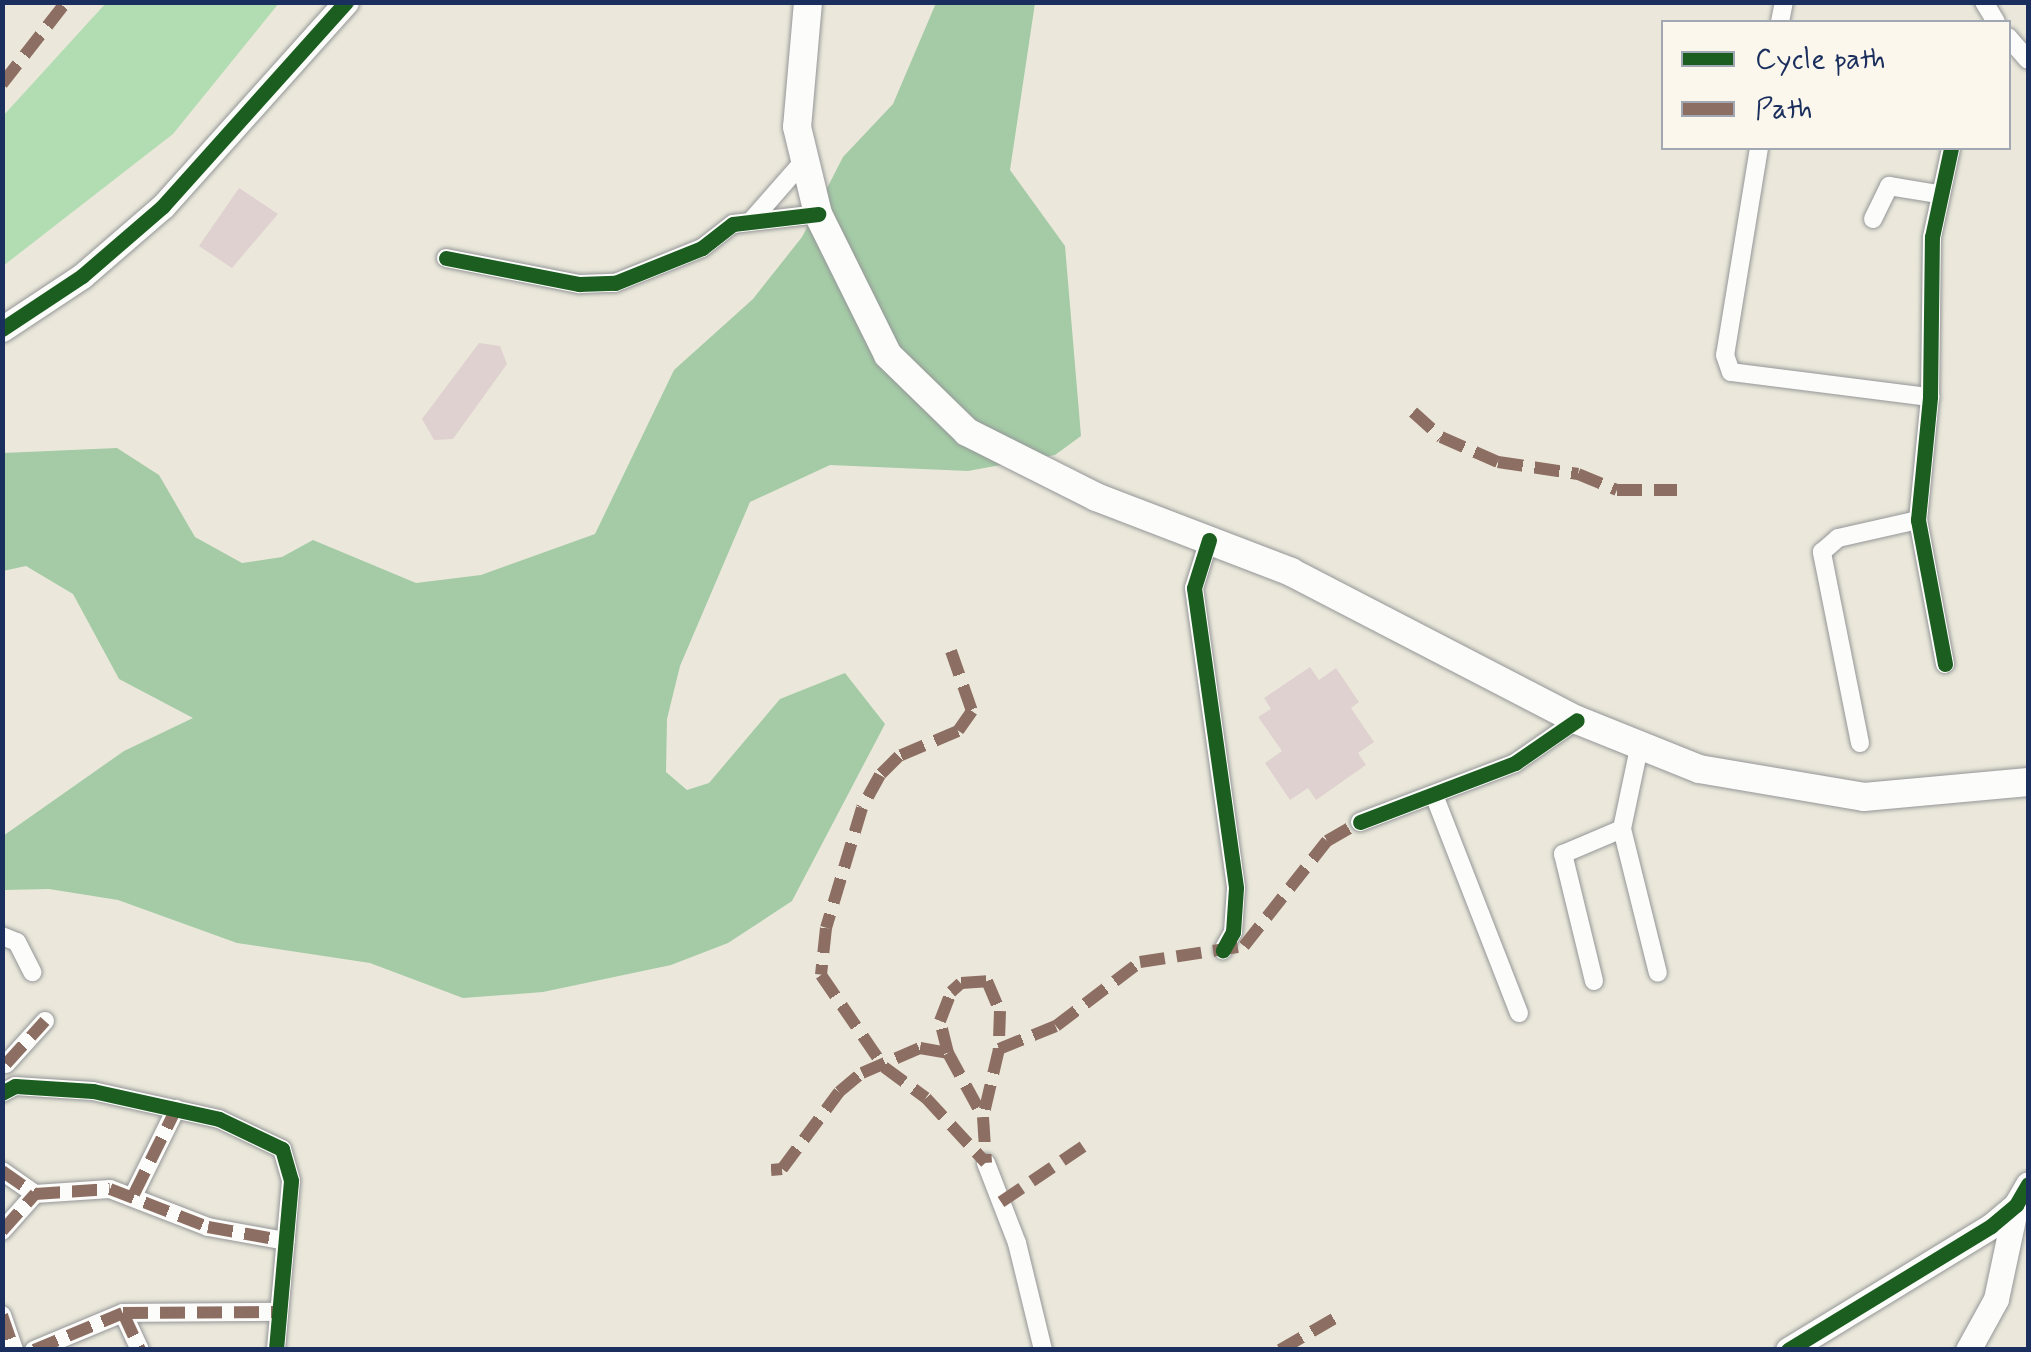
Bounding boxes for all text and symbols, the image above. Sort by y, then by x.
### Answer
legend [1661,20,2011,150]
text: Cycle path [1755,40,1886,79]
text: Path [1755,90,1813,129]

